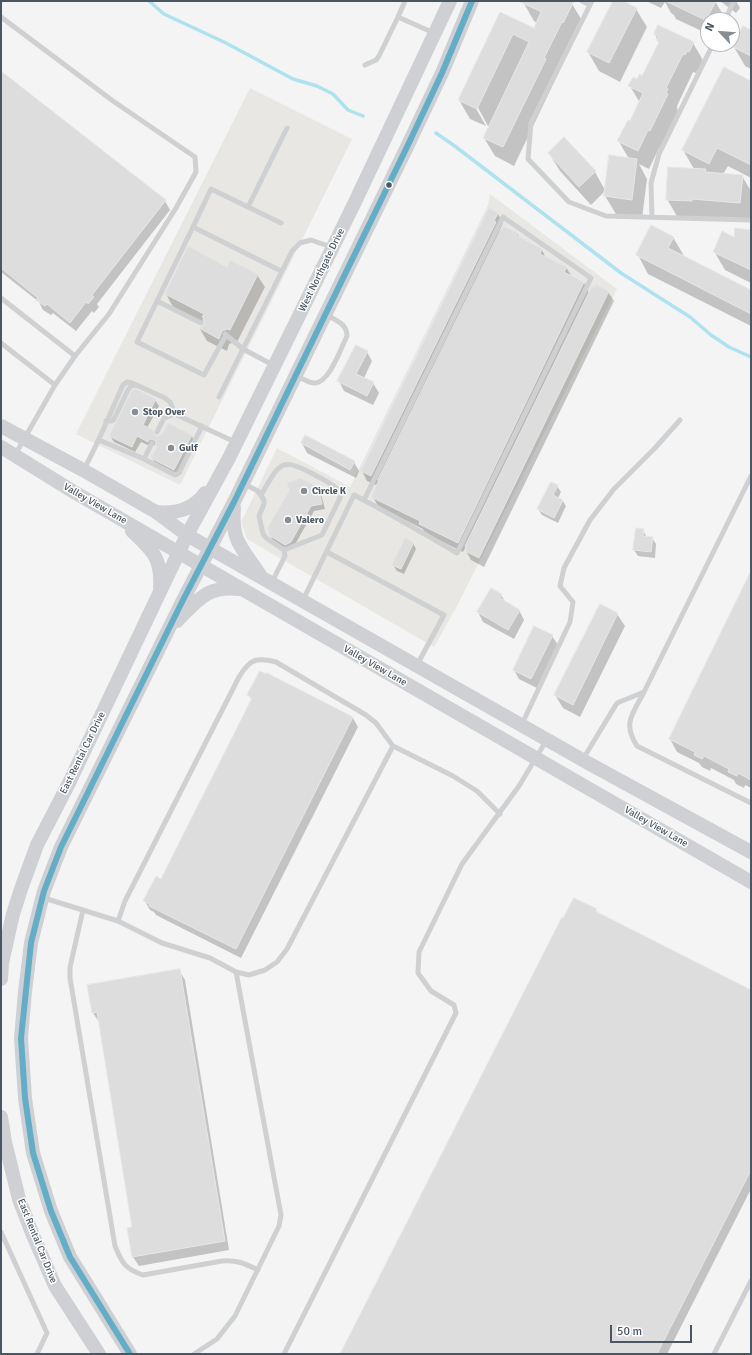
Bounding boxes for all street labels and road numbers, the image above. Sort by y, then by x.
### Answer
street label: West Northgate Drive [297,226,347,314]
street label: Valley View Lane [61,481,129,527]
street label: Valley View Lane [341,643,409,689]
street label: East Rental Car Drive [58,710,108,796]
street label: Valley View Lane [622,804,690,850]
street label: East Rental Car Drive [15,1197,59,1285]

